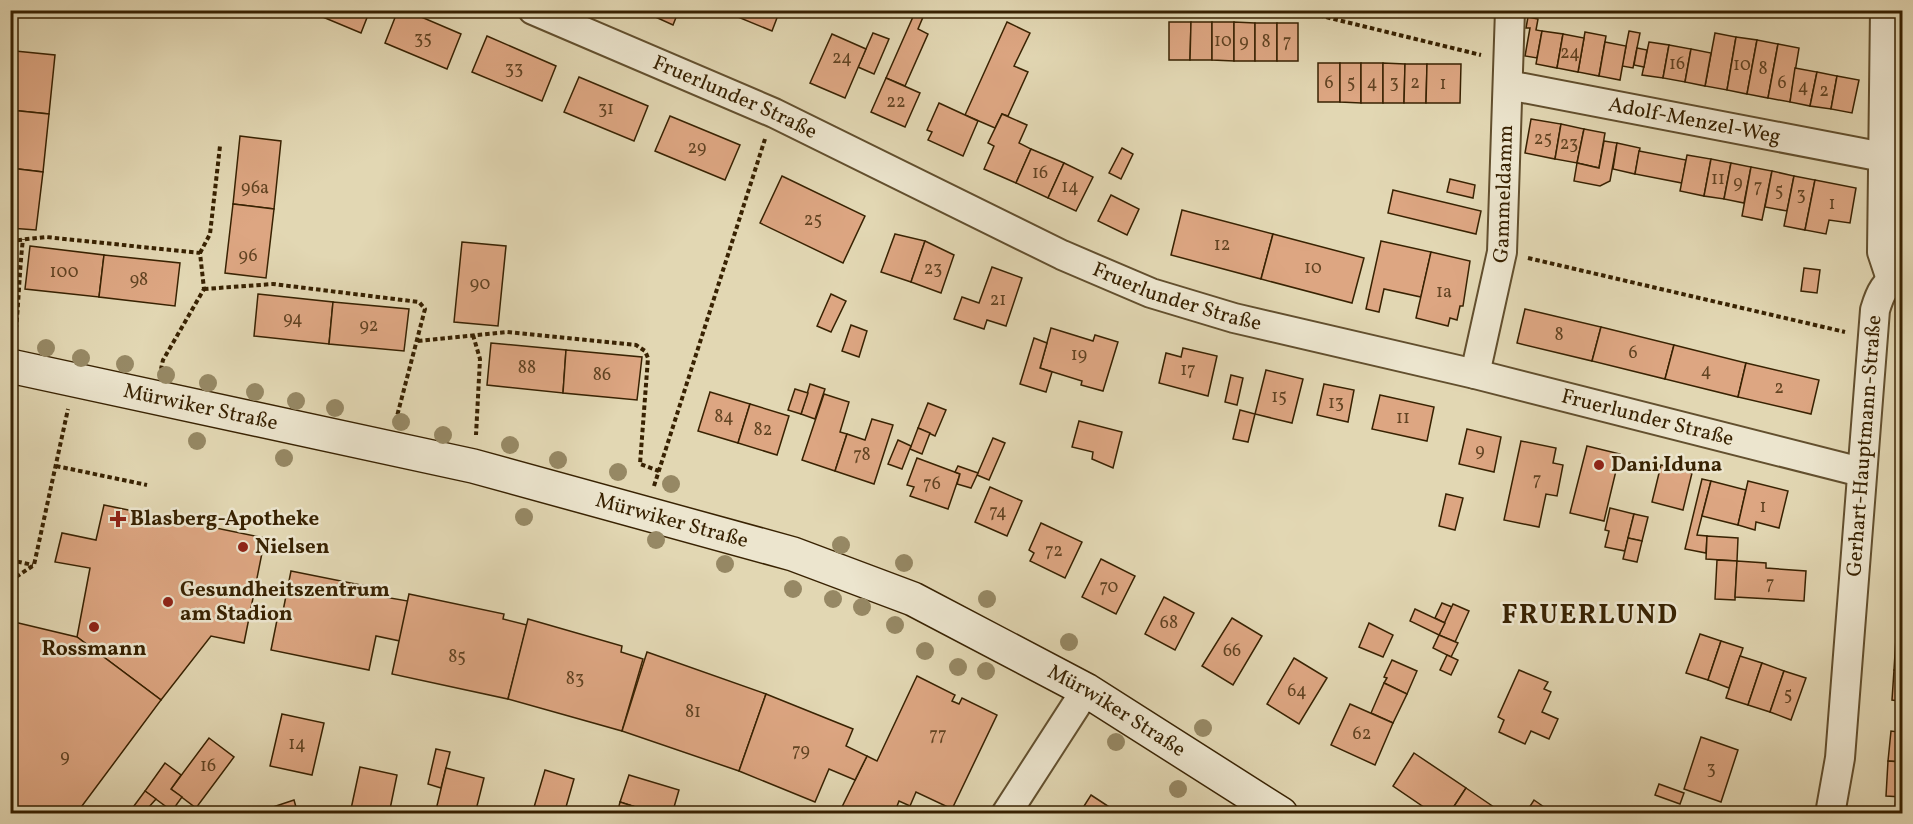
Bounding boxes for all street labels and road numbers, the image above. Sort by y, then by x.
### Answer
street label: Fruerlunder Straße [648,48,822,147]
street label: Adolf-Menzel-Weg [1606,90,1783,152]
street label: Gammeldamm [1485,124,1521,266]
street label: Fruerlunder Straße [1088,255,1264,338]
street label: Gerhart-Hauptmann-Straße [1840,314,1889,578]
street label: Mürwiker Straße [121,376,281,438]
street label: Fruerlunder Straße [1558,382,1737,454]
street label: Mürwiker Straße [592,486,752,556]
street label: Mürwiker Straße [1042,658,1191,764]

